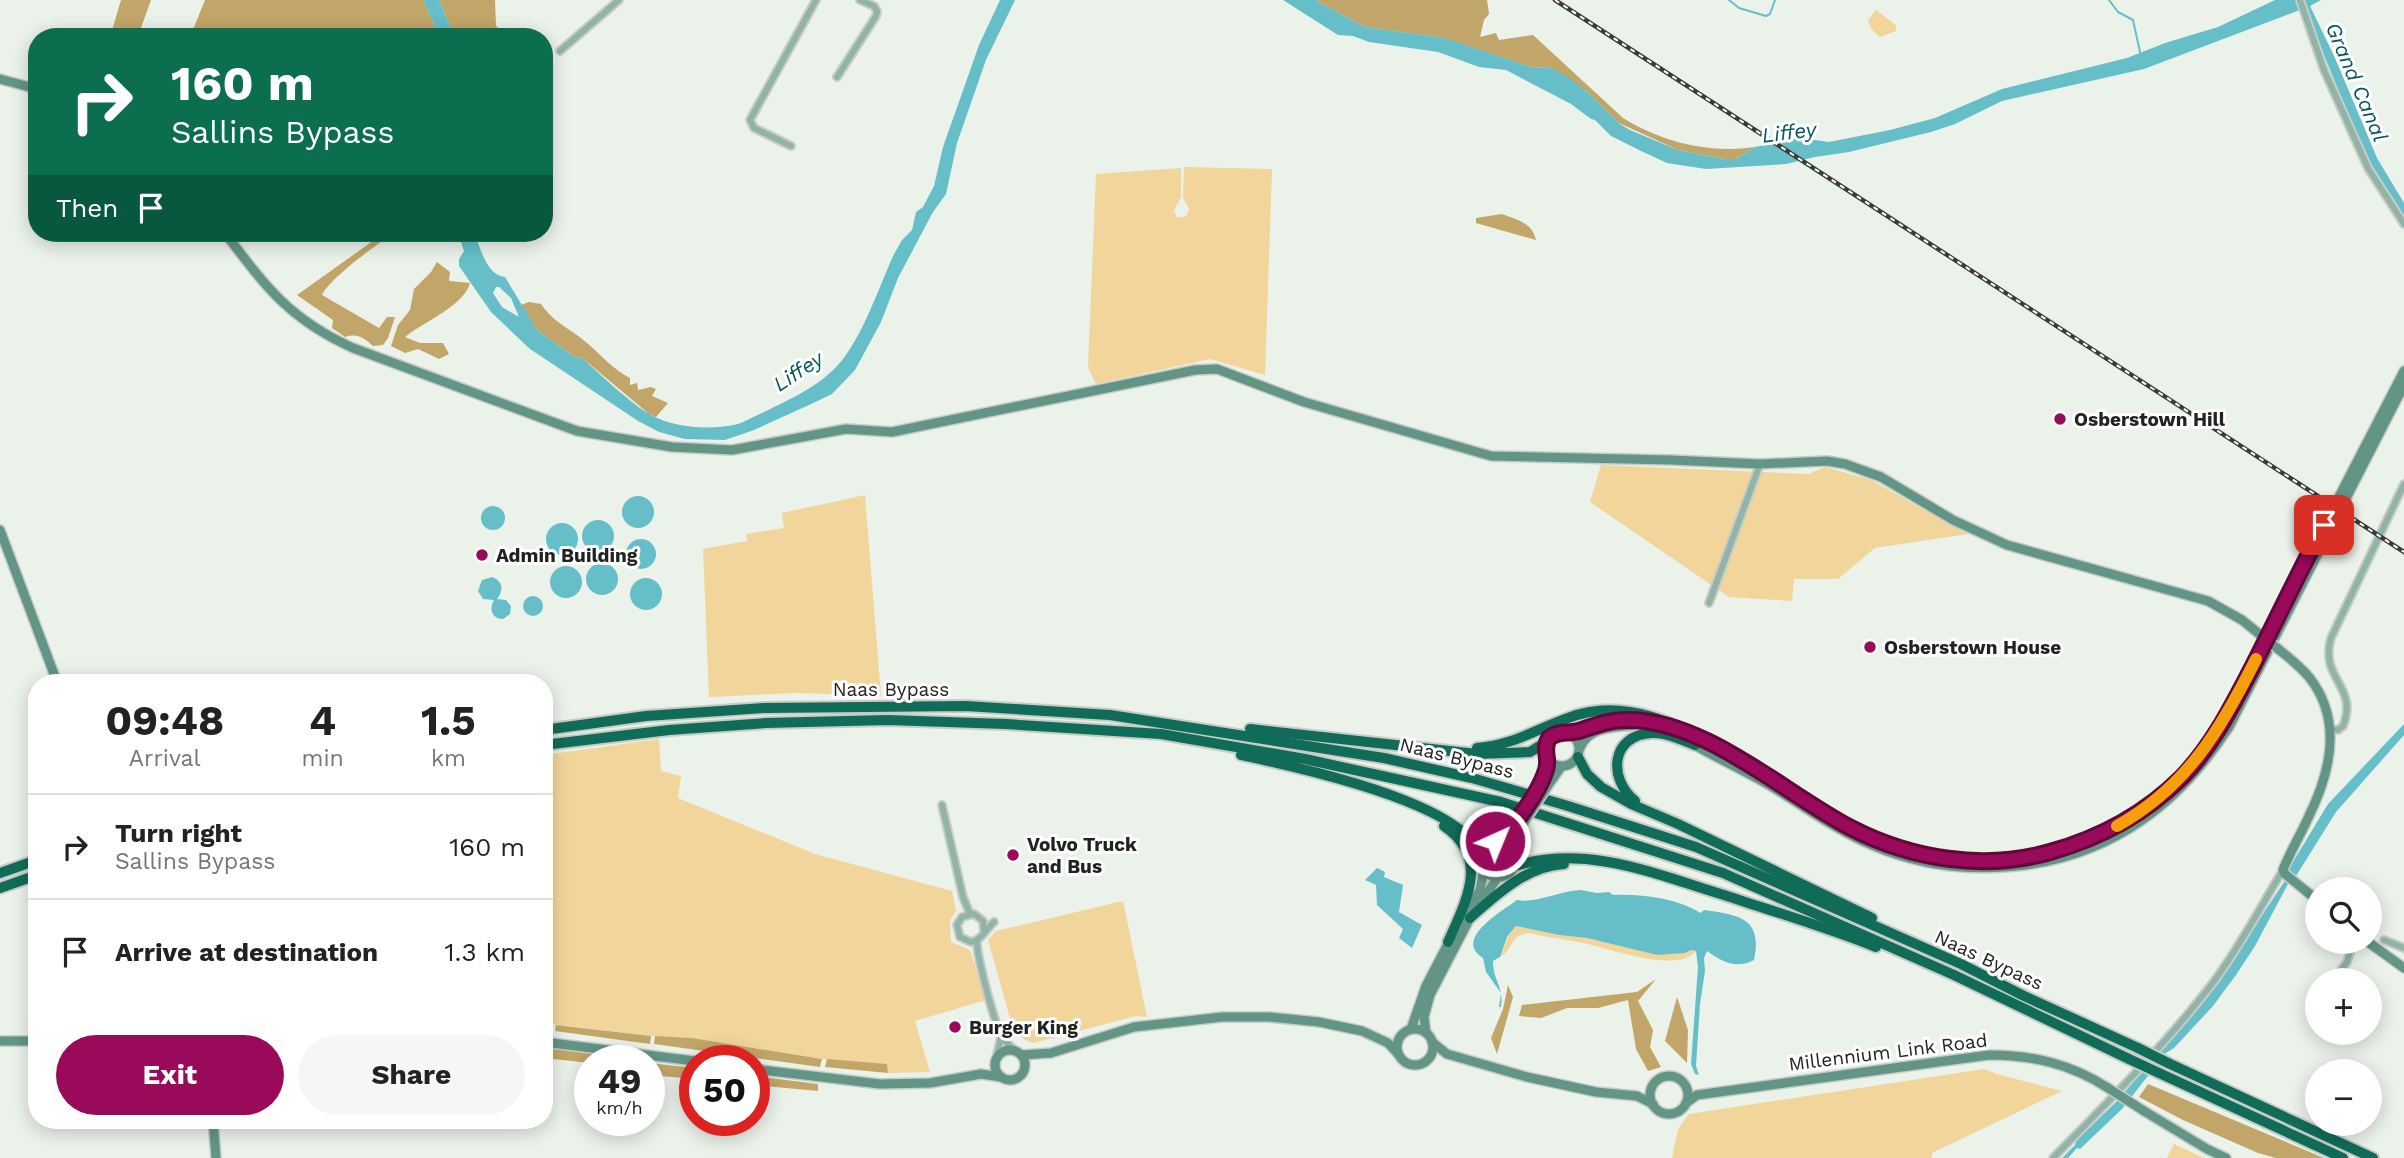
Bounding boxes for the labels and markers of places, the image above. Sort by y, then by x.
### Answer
place label: Osberstown Hill [2074,408,2226,431]
marker: Osberstown Hill [2052,411,2068,427]
pin [2294,495,2354,555]
place label: Admin Building [496,544,638,567]
marker: Admin Building [474,547,490,563]
place label: Osberstown House [1884,636,2061,659]
marker: Osberstown House [1862,639,1878,655]
place label: Volvo Truck and Bus [1027,833,1137,878]
marker: Volvo Truck and Bus [1005,847,1021,863]
place label: Burger King [969,1016,1078,1039]
marker: Burger King [947,1019,963,1035]

